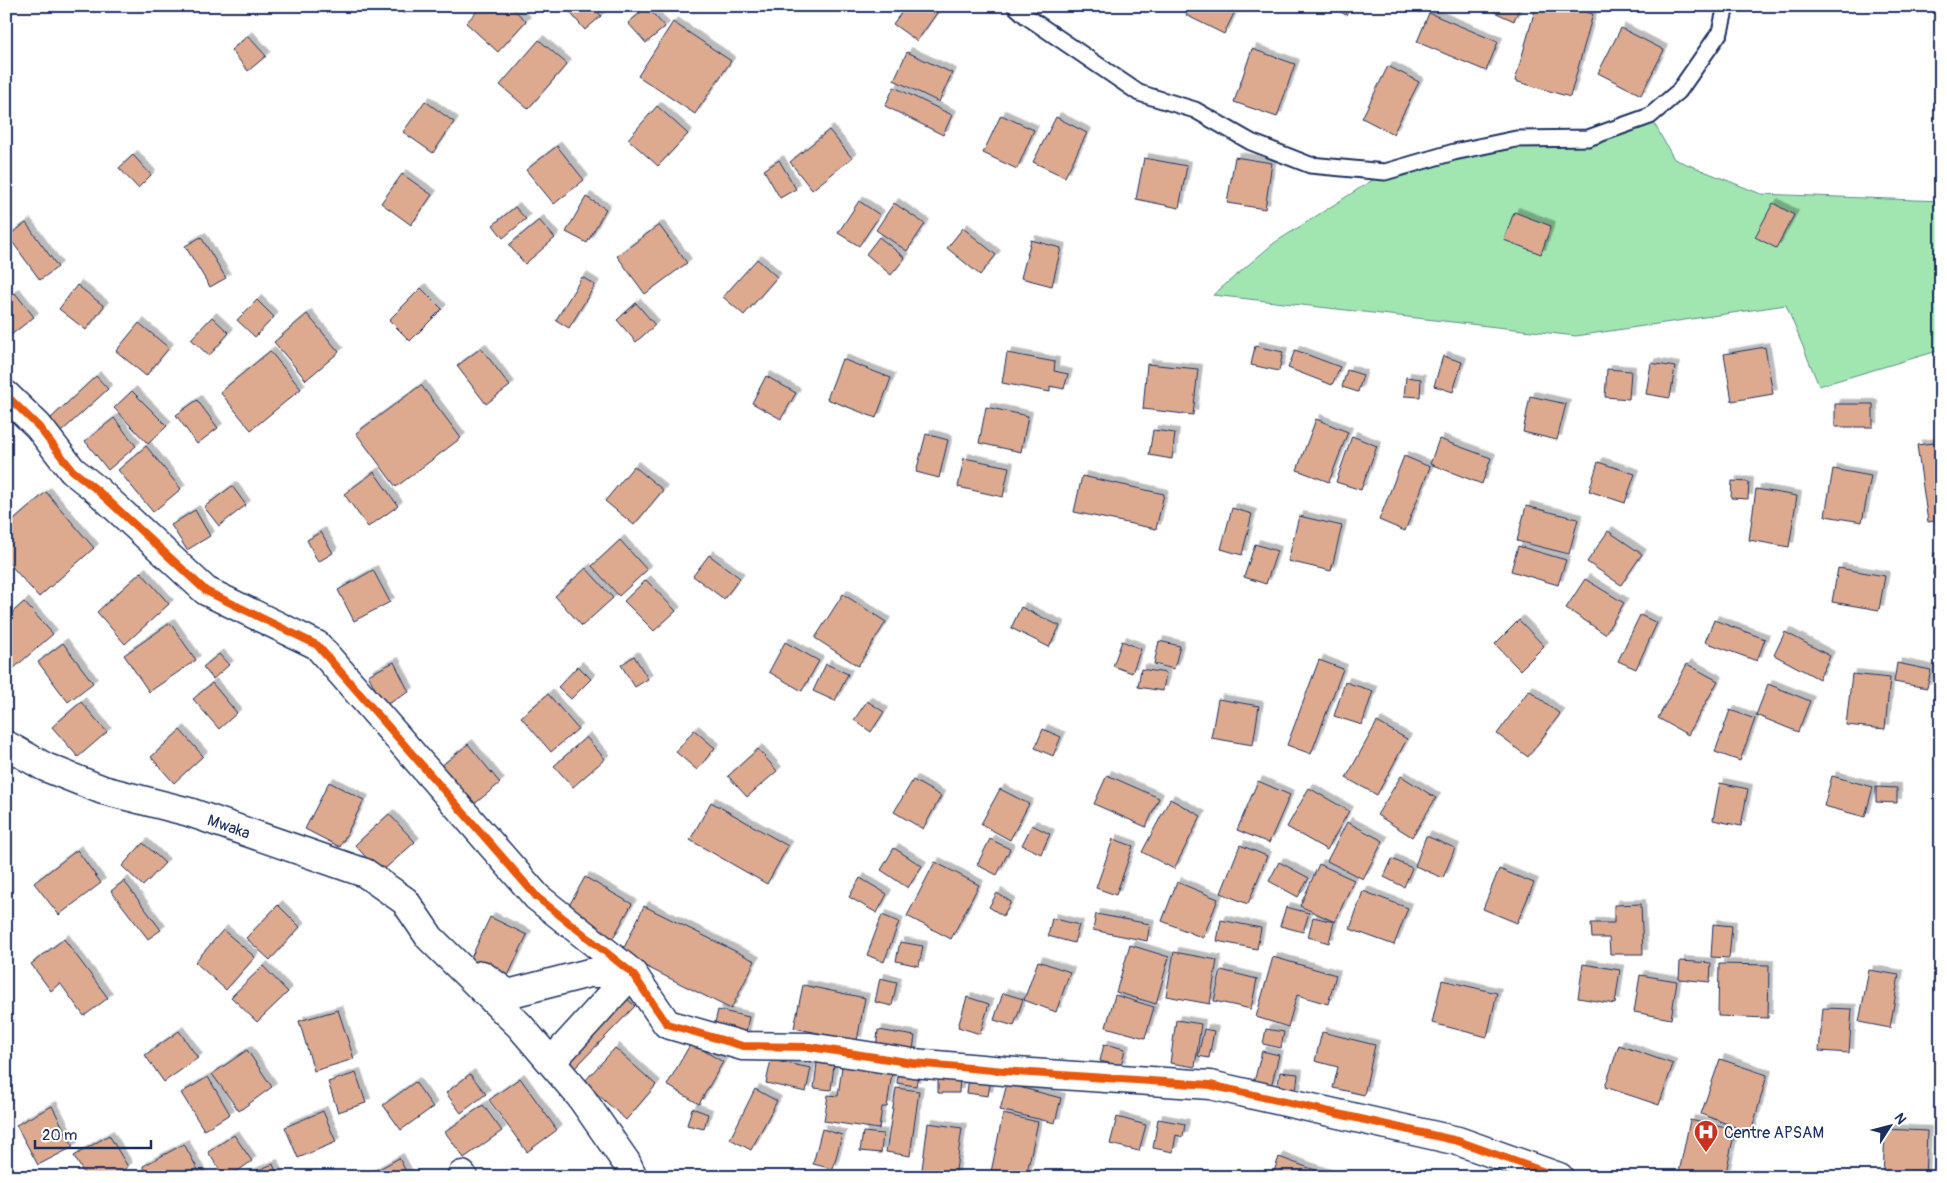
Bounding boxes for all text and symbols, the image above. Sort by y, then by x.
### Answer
street label: Mwaka [205,810,253,844]
north arrow [1864,1100,1914,1150]
text: N [1890,1110,1910,1127]
scale bar [35,1118,151,1150]
hospital icon: Centre APSAM [1693,1119,1719,1153]
place label: Centre APSAM [1724,1123,1824,1143]
text: 20 m [42,1126,77,1145]

